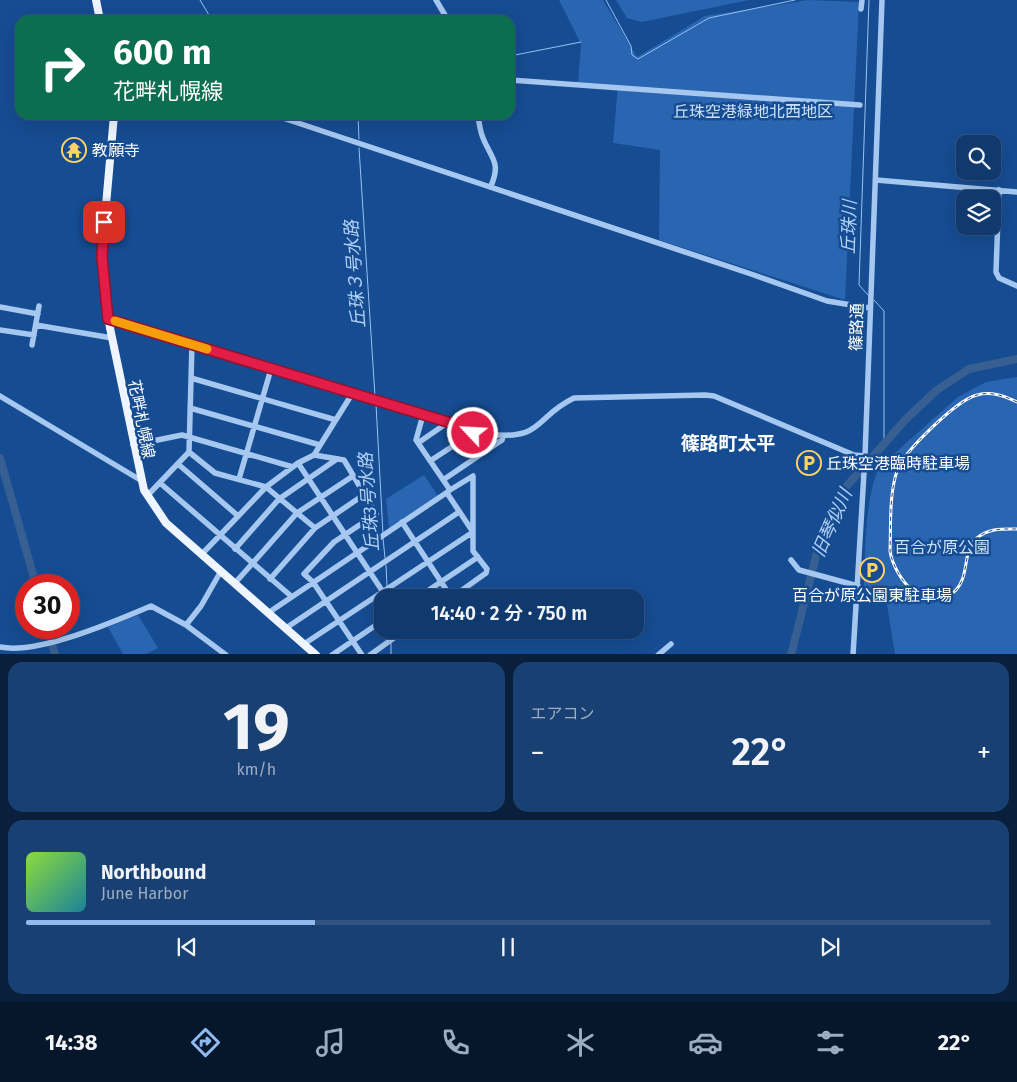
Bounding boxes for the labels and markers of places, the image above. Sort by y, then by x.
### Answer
temple icon: 教願寺 [61,137,87,163]
place label: 教願寺 [92,141,140,160]
pin [83,201,125,243]
parking icon: 丘珠空港臨時駐車場 [796,450,822,476]
place label: 丘珠空港臨時駐車場 [826,454,970,473]
parking icon: 百合が原公園東駐車場 [859,557,885,583]
place label: 百合が原公園東駐車場 [792,586,952,605]

